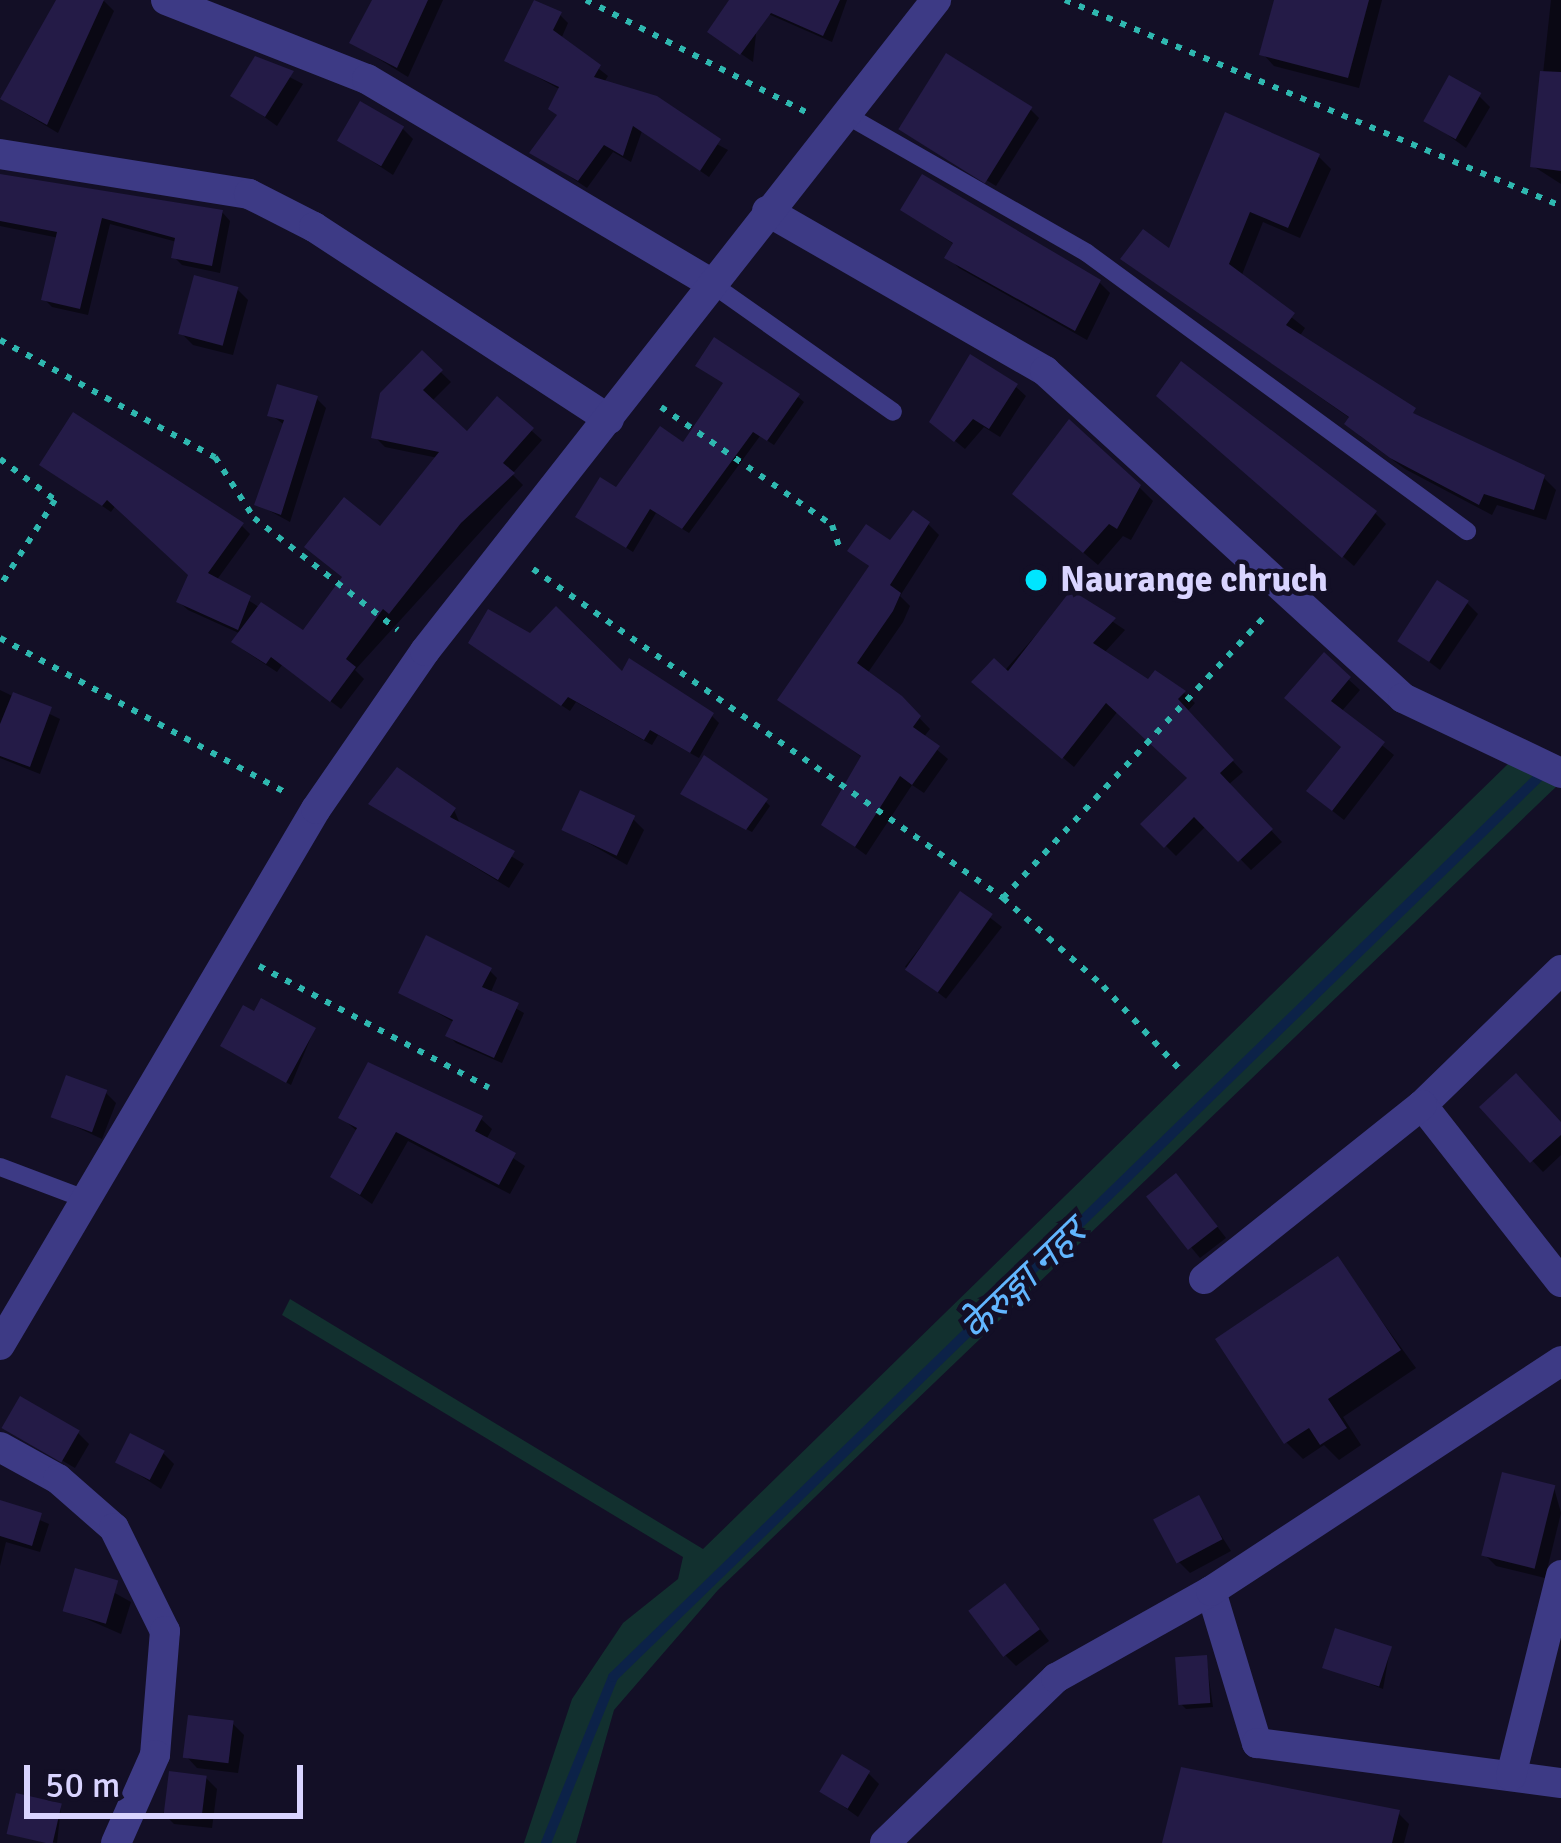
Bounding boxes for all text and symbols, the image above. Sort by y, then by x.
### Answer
place label: Naurange chruch [1060,558,1328,602]
marker: Naurange chruch [1023,567,1049,593]
water label: केेरुङ्गा नहर [951,1209,1095,1351]
scale bar [30,1741,309,1815]
text: 50 m [45,1763,121,1808]

